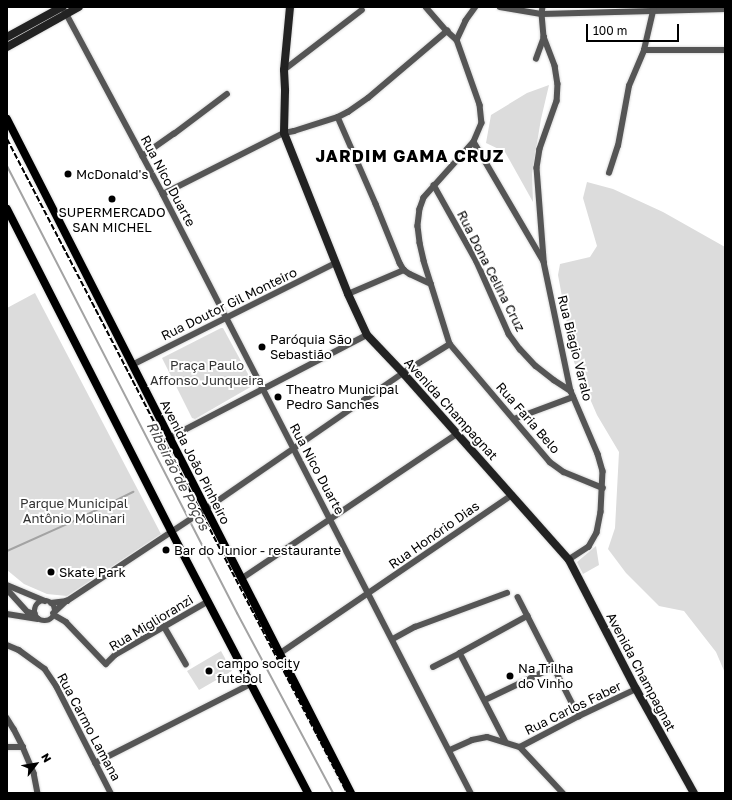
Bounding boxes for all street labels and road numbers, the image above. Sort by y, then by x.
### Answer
street label: Rua Nico Duarte [137,133,199,229]
street label: Rua Dona Celina Cruz [454,208,528,334]
street label: Rua Doutor Gil Monteiro [159,264,299,344]
street label: Rua Biagio Varalo [554,293,596,403]
street label: Avenida Champagnat [401,355,501,463]
street label: Rua Faria Belo [493,379,563,457]
street label: Avenida João Pinheiro [157,397,233,527]
street label: Rua Nico Duarte [286,421,348,517]
street label: Rua Honório Dias [386,498,482,572]
street label: Rua Miglioranzi [106,592,196,654]
street label: Avenida Champagnat [603,610,679,734]
street label: Rua Carmo Lamana [54,670,124,784]
street label: Rua Carlos Faber [522,678,624,738]

